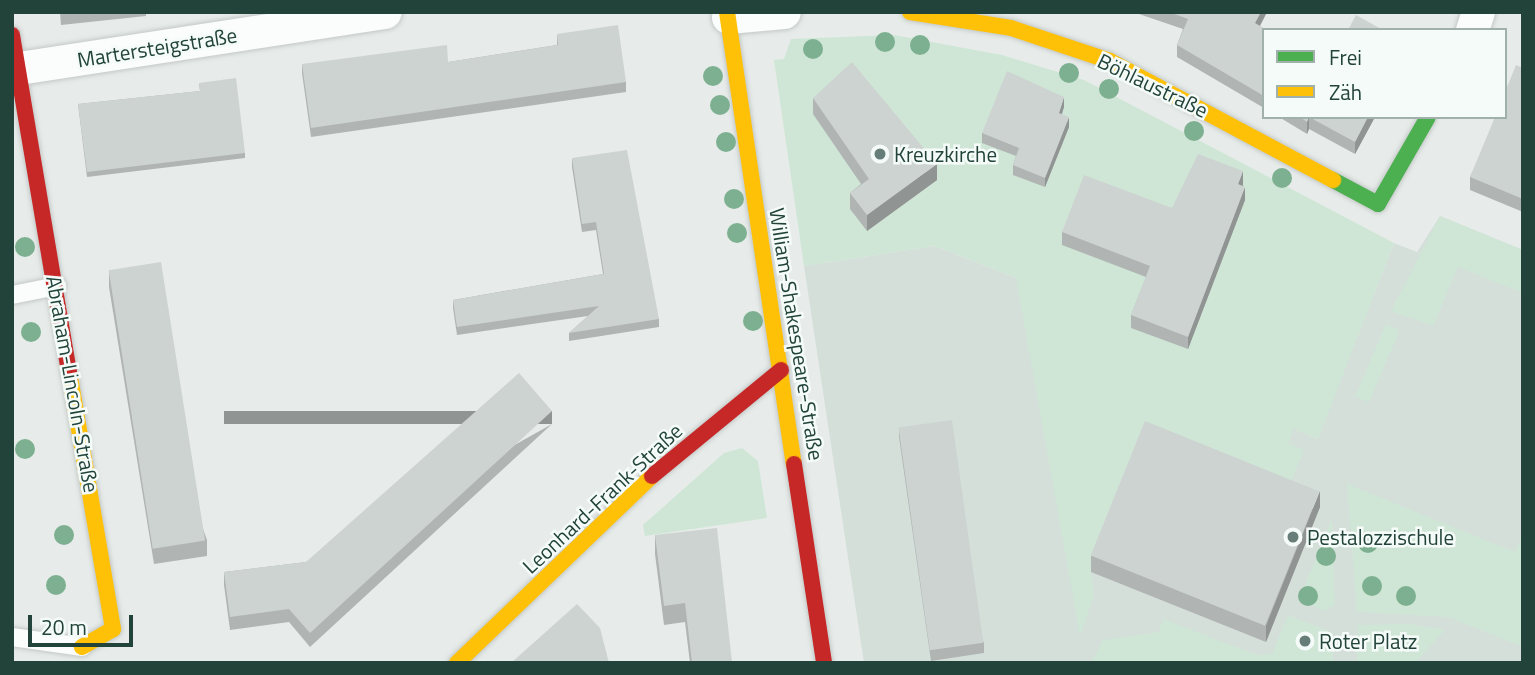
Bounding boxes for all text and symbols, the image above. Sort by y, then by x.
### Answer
street label: Martersteigstraße [75,22,239,72]
legend [1262,28,1507,119]
text: Frei [1329,41,1362,73]
street label: Böhlaustraße [1094,48,1212,122]
text: Zäh [1329,76,1362,108]
place label: Kreuzkirche [894,141,997,167]
marker: Kreuzkirche [872,146,888,162]
street label: William-Shakespeare-Straße [765,206,829,462]
street label: Abraham-Lincoln-Straße [42,274,104,494]
street label: Leonhard-Frank-Straße [517,418,687,578]
place label: Pestalozzischule [1307,524,1454,550]
marker: Pestalozzischule [1285,529,1301,545]
scale bar [32,602,136,646]
text: 20 m [41,611,87,643]
place label: Roter Platz [1319,628,1417,654]
marker: Roter Platz [1297,633,1313,649]

